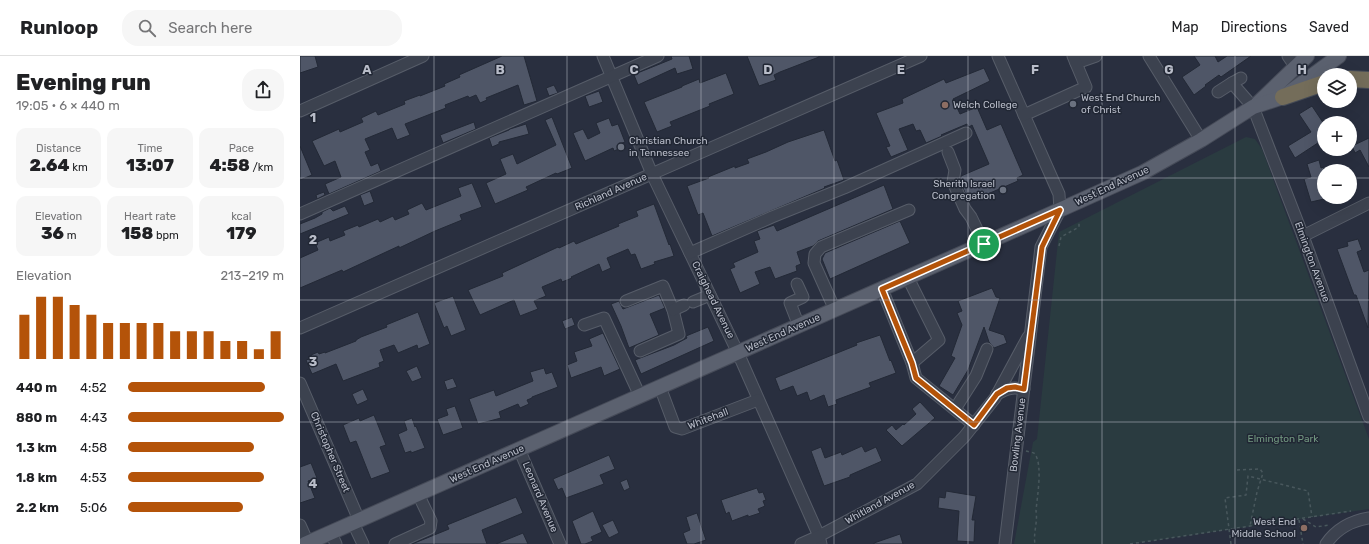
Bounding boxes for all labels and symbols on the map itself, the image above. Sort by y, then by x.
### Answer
text: A [362,62,372,77]
text: B [495,62,505,77]
text: C [629,62,639,77]
text: D [763,62,773,77]
text: E [897,62,905,77]
text: F [1031,62,1039,77]
text: G [1164,62,1174,77]
text: H [1297,62,1307,77]
place label: West End Church of Christ [1081,92,1160,116]
place label: Welch College [953,99,1018,111]
marker: West End Church of Christ [1068,99,1078,109]
marker: Welch College [940,100,950,110]
text: 1 [310,110,316,125]
place label: Christian Church in Tennessee [629,135,708,159]
marker: Christian Church in Tennessee [616,142,626,152]
street label: West End Avenue [1073,163,1151,208]
street label: Richland Avenue [573,171,649,213]
place label: Sherith Israel Congregation [932,178,995,202]
marker: Sherith Israel Congregation [998,185,1008,195]
street label: Elmington Avenue [1292,220,1332,304]
pin [967,227,1001,261]
text: 2 [309,232,317,247]
street label: Craighead Avenue [689,259,737,341]
street label: West End Avenue [744,311,822,355]
text: 3 [309,354,318,369]
street label: Bowling Avenue [1008,397,1029,473]
street label: Whitehall [686,406,730,432]
street label: Christopher Street [308,410,352,494]
park label: Elmington Park [1248,433,1319,445]
street label: West End Avenue [448,442,526,486]
street label: Leonard Avenue [520,460,560,534]
text: 4 [309,476,318,491]
street label: Whitland Avenue [843,479,917,527]
place label: West End Middle School [1232,516,1296,540]
marker: West End Middle School [1299,523,1309,533]

